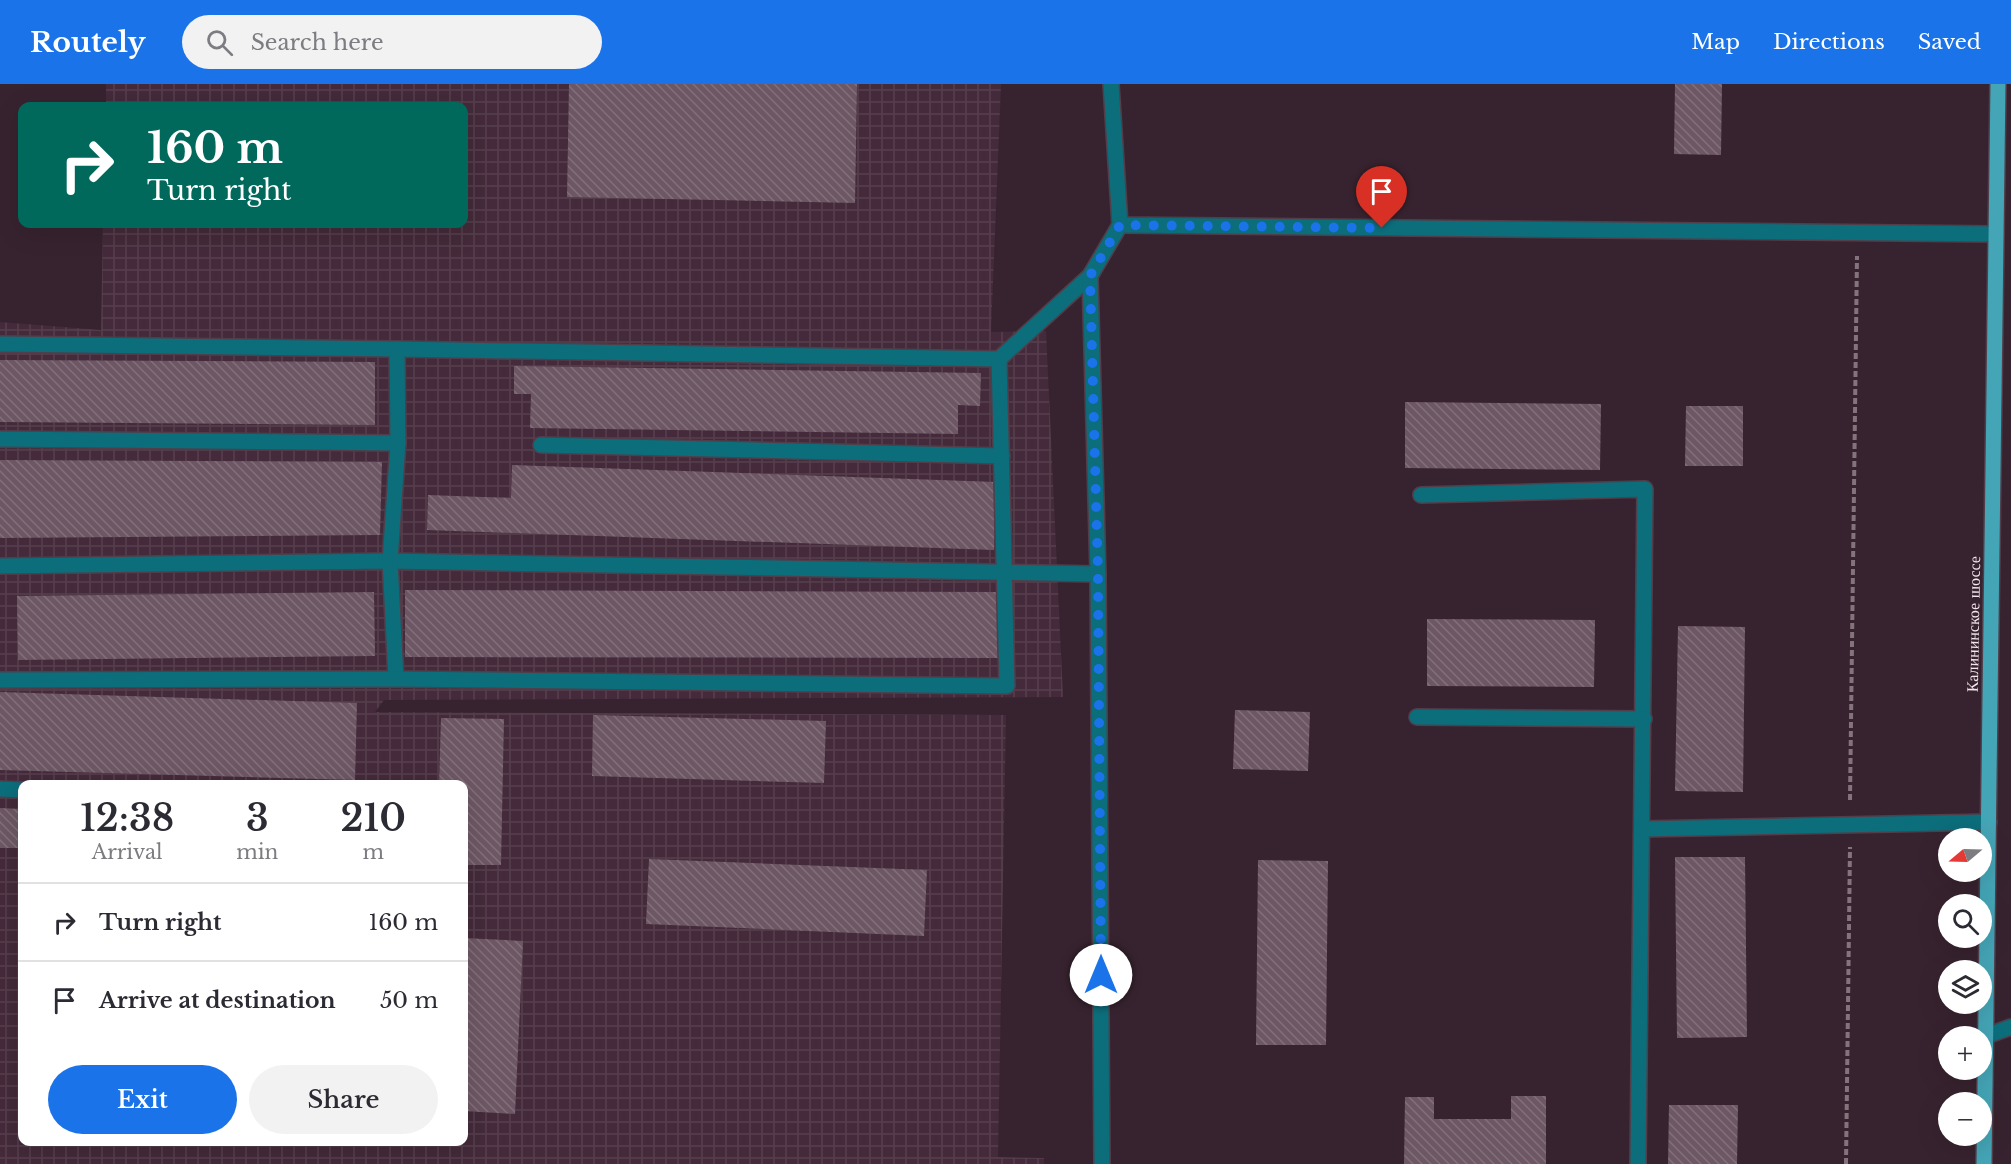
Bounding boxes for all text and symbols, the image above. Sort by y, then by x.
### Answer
search box [182,15,602,69]
text: Routely [30,25,146,60]
icon: search [203,26,236,59]
text: Search here [251,29,384,56]
text: Map [1691,29,1740,55]
text: Directions [1773,29,1885,55]
text: Saved [1918,29,1981,55]
text: 160 m [147,122,283,174]
icon: right [48,126,126,204]
pin [1356,166,1407,228]
text: Turn right [147,174,291,207]
icon: arrive [1365,175,1398,208]
street label: Калининское шоссе [1962,556,1984,692]
text: 12:38 [80,796,174,841]
text: 3 [246,796,269,841]
text: 210 [340,796,406,841]
north arrow [1938,828,1992,882]
map controls [1938,828,1992,1146]
text: Arrival [92,840,163,864]
text: min [236,840,278,864]
text: m [362,840,384,864]
button: search [1938,894,1992,948]
icon: right [48,906,81,939]
text: Turn right [99,909,221,936]
text: 160 m [368,909,438,936]
position arrow [1069,943,1133,1007]
button: layers [1938,960,1992,1014]
icon: arrive [48,984,81,1017]
text: Arrive at destination [99,987,336,1014]
text: 50 m [380,987,438,1014]
button: + [1938,1026,1992,1080]
button: Exit [48,1065,237,1134]
button: Share [249,1065,438,1134]
button: − [1938,1092,1992,1146]

